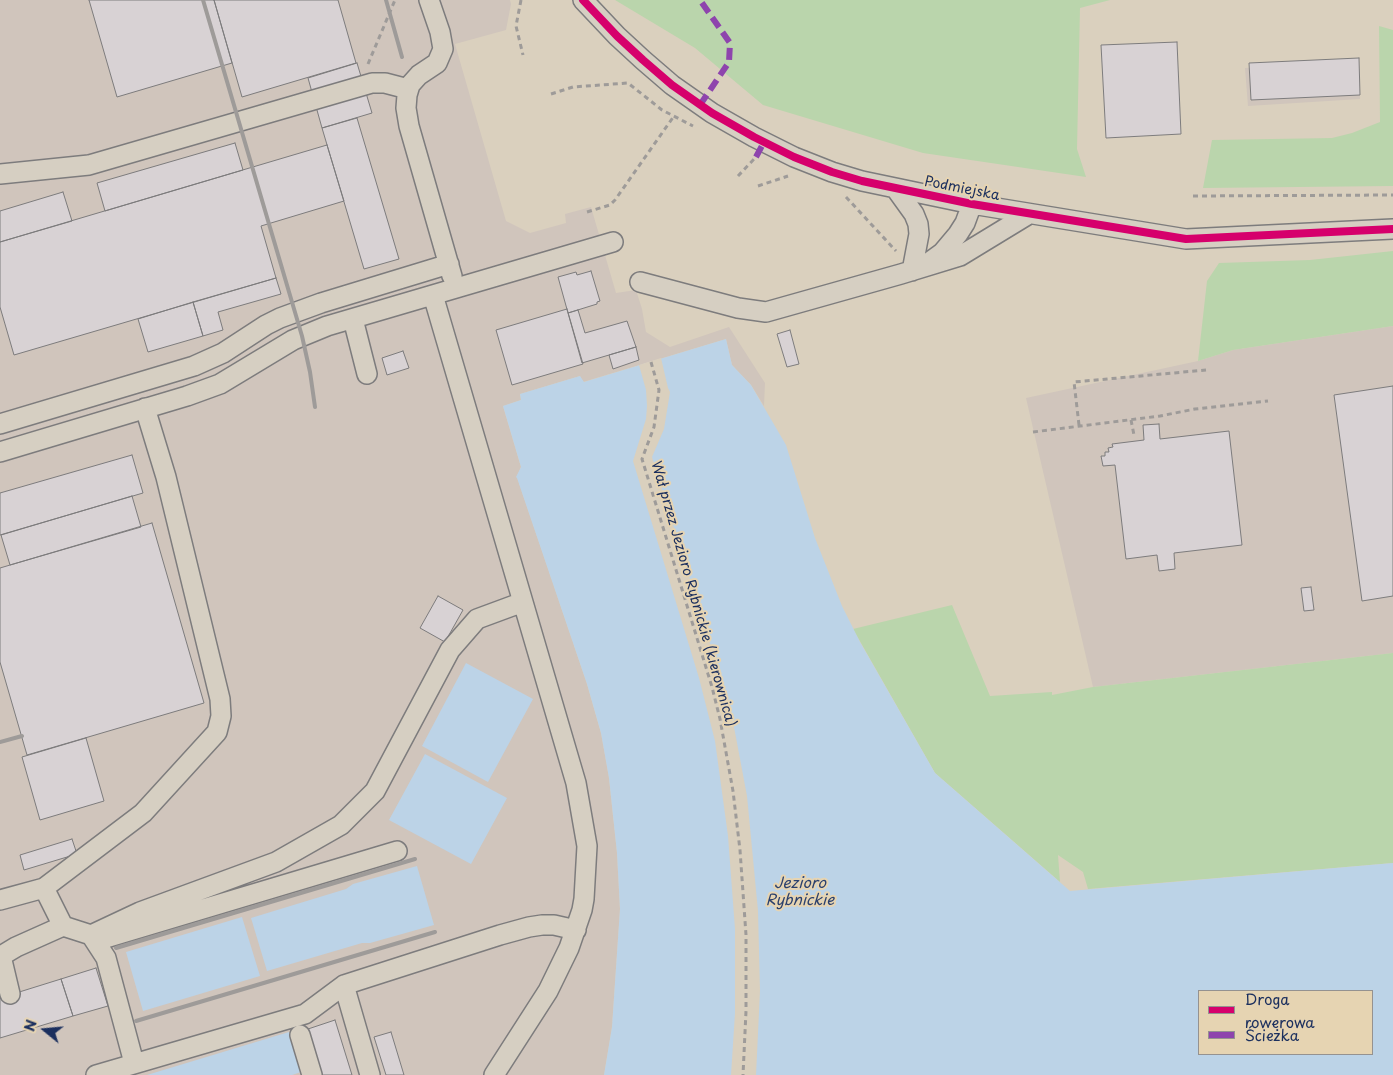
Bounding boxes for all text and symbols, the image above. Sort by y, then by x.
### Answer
street label: Podmiejska [923,173,1001,205]
street label: Wał przez Jezioro Rybnickie (kierownica) [647,459,739,729]
water label: Jezioro Rybnickie [766,875,834,910]
text: Droga rowerowa [1245,987,1315,1033]
legend [1198,990,1373,1055]
north arrow [20,1005,70,1055]
text: N [19,1017,42,1034]
text: Ścieżka [1245,1023,1299,1046]

